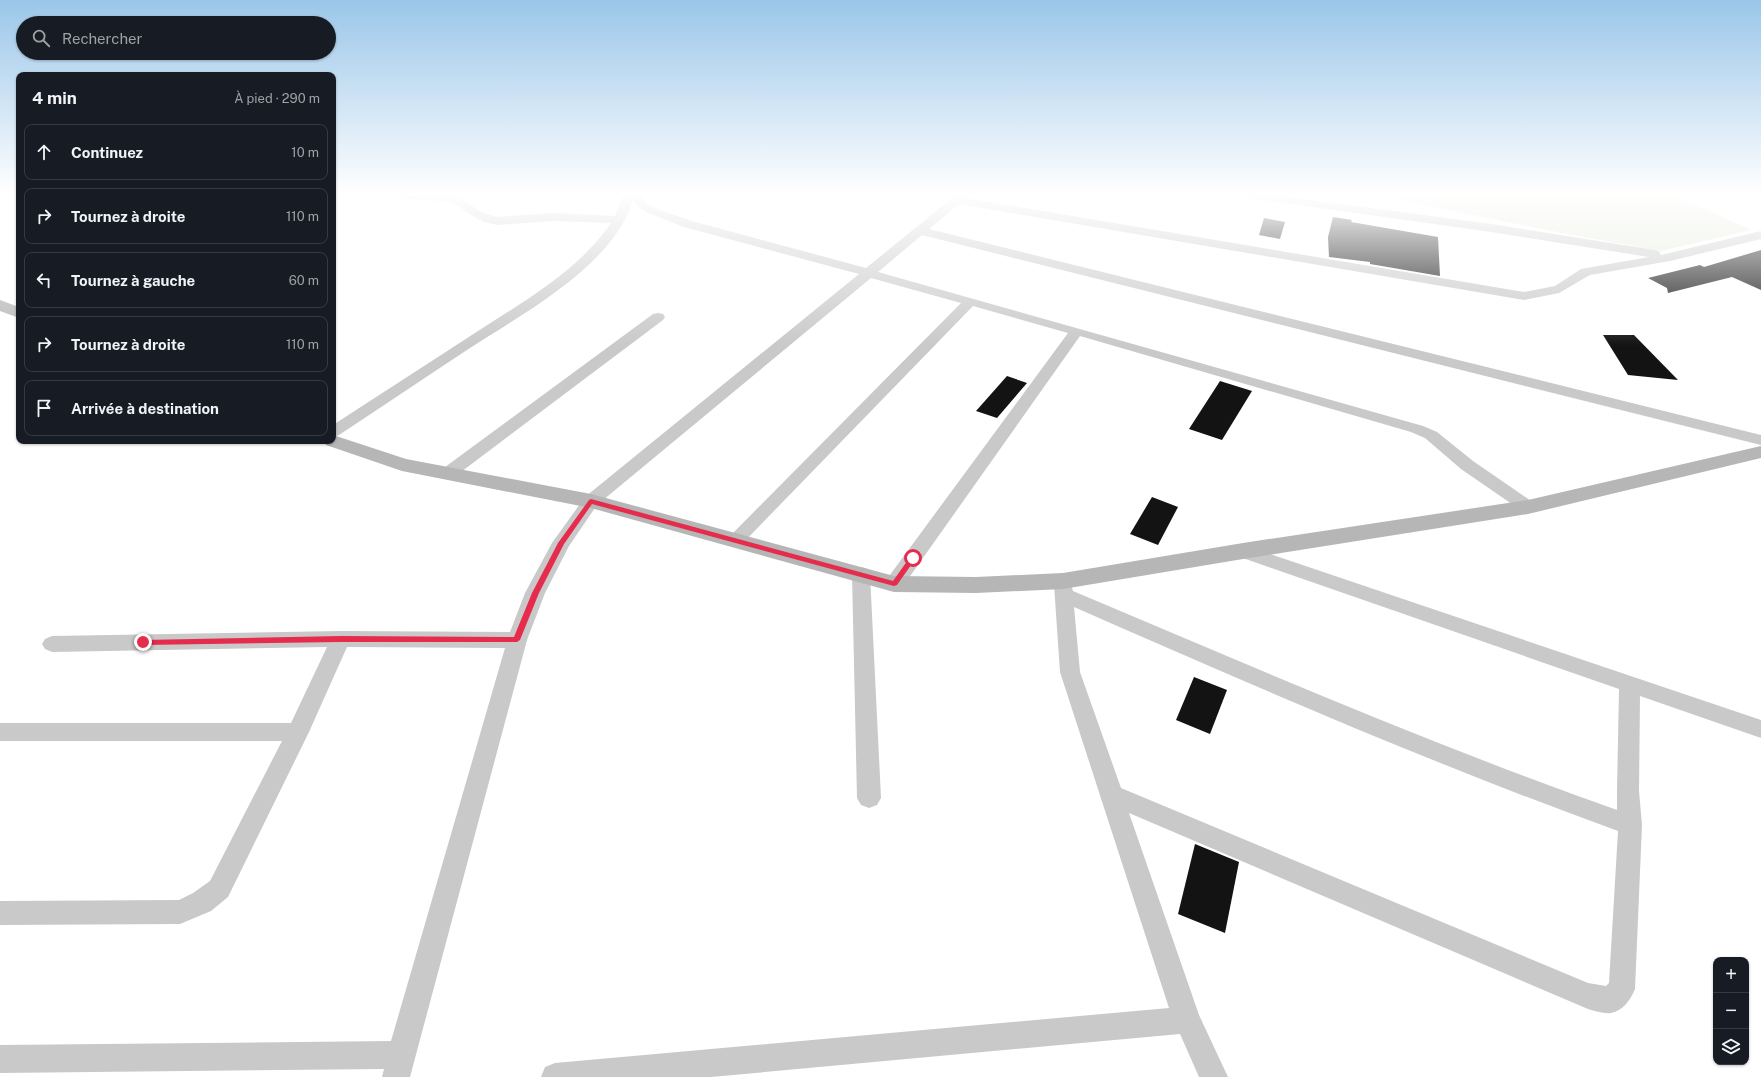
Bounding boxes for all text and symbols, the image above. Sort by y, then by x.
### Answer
search box [16,16,336,60]
icon: search [30,27,52,49]
text: Rechercher [62,30,142,47]
text: 4 min [32,88,77,108]
text: À pied · 290 m [234,91,320,106]
icon: ahead [33,141,55,163]
text: Continuez [71,144,143,161]
text: 10 m [291,145,319,160]
icon: right [33,205,55,227]
text: Tournez à droite [71,208,185,225]
text: 110 m [286,209,319,224]
icon: left [33,269,55,291]
text: Tournez à gauche [71,272,195,289]
text: 60 m [289,273,319,288]
icon: right [33,333,55,355]
text: Tournez à droite [71,336,185,353]
text: 110 m [286,337,319,352]
icon: arrive [33,397,55,419]
text: Arrivée à destination [71,400,219,417]
route start [904,549,922,567]
route end [134,633,152,651]
map controls [1713,957,1749,1065]
button: + [1713,957,1749,993]
button: − [1713,993,1749,1029]
button: layers [1713,1029,1749,1065]

